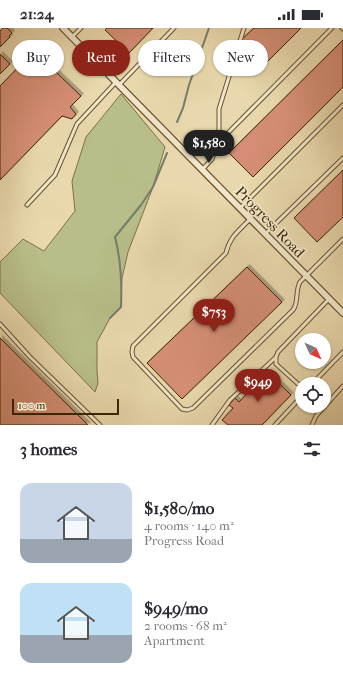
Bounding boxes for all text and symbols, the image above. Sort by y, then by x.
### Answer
text: 21:24 [20,5,53,23]
chip: Buy [12,40,64,76]
chip: Rent [72,40,130,76]
chip: Filters [138,40,205,76]
chip: New [213,40,268,76]
pin: $1,580 [176,130,242,164]
text: $1,580 [192,135,226,150]
street label: Progress Road [231,182,309,262]
pin: $753 [190,299,238,333]
text: $753 [202,304,226,319]
north arrow [295,333,331,369]
map controls [295,333,331,413]
pin: $949 [234,369,282,403]
text: $949 [244,374,272,389]
button: locate [295,377,331,413]
scale bar [12,397,119,416]
text: 100 m [18,399,46,412]
icon: filters [301,438,323,460]
text: 3 homes [20,439,77,459]
text: $1,580/mo [144,498,214,518]
icon: home [52,499,100,547]
text: 4 rooms · 140 m² [144,518,234,533]
text: Progress Road [144,533,224,548]
text: $949/mo [144,598,208,618]
icon: home [52,599,100,647]
text: 2 rooms · 68 m² [144,618,227,633]
text: Apartment [144,633,205,648]

